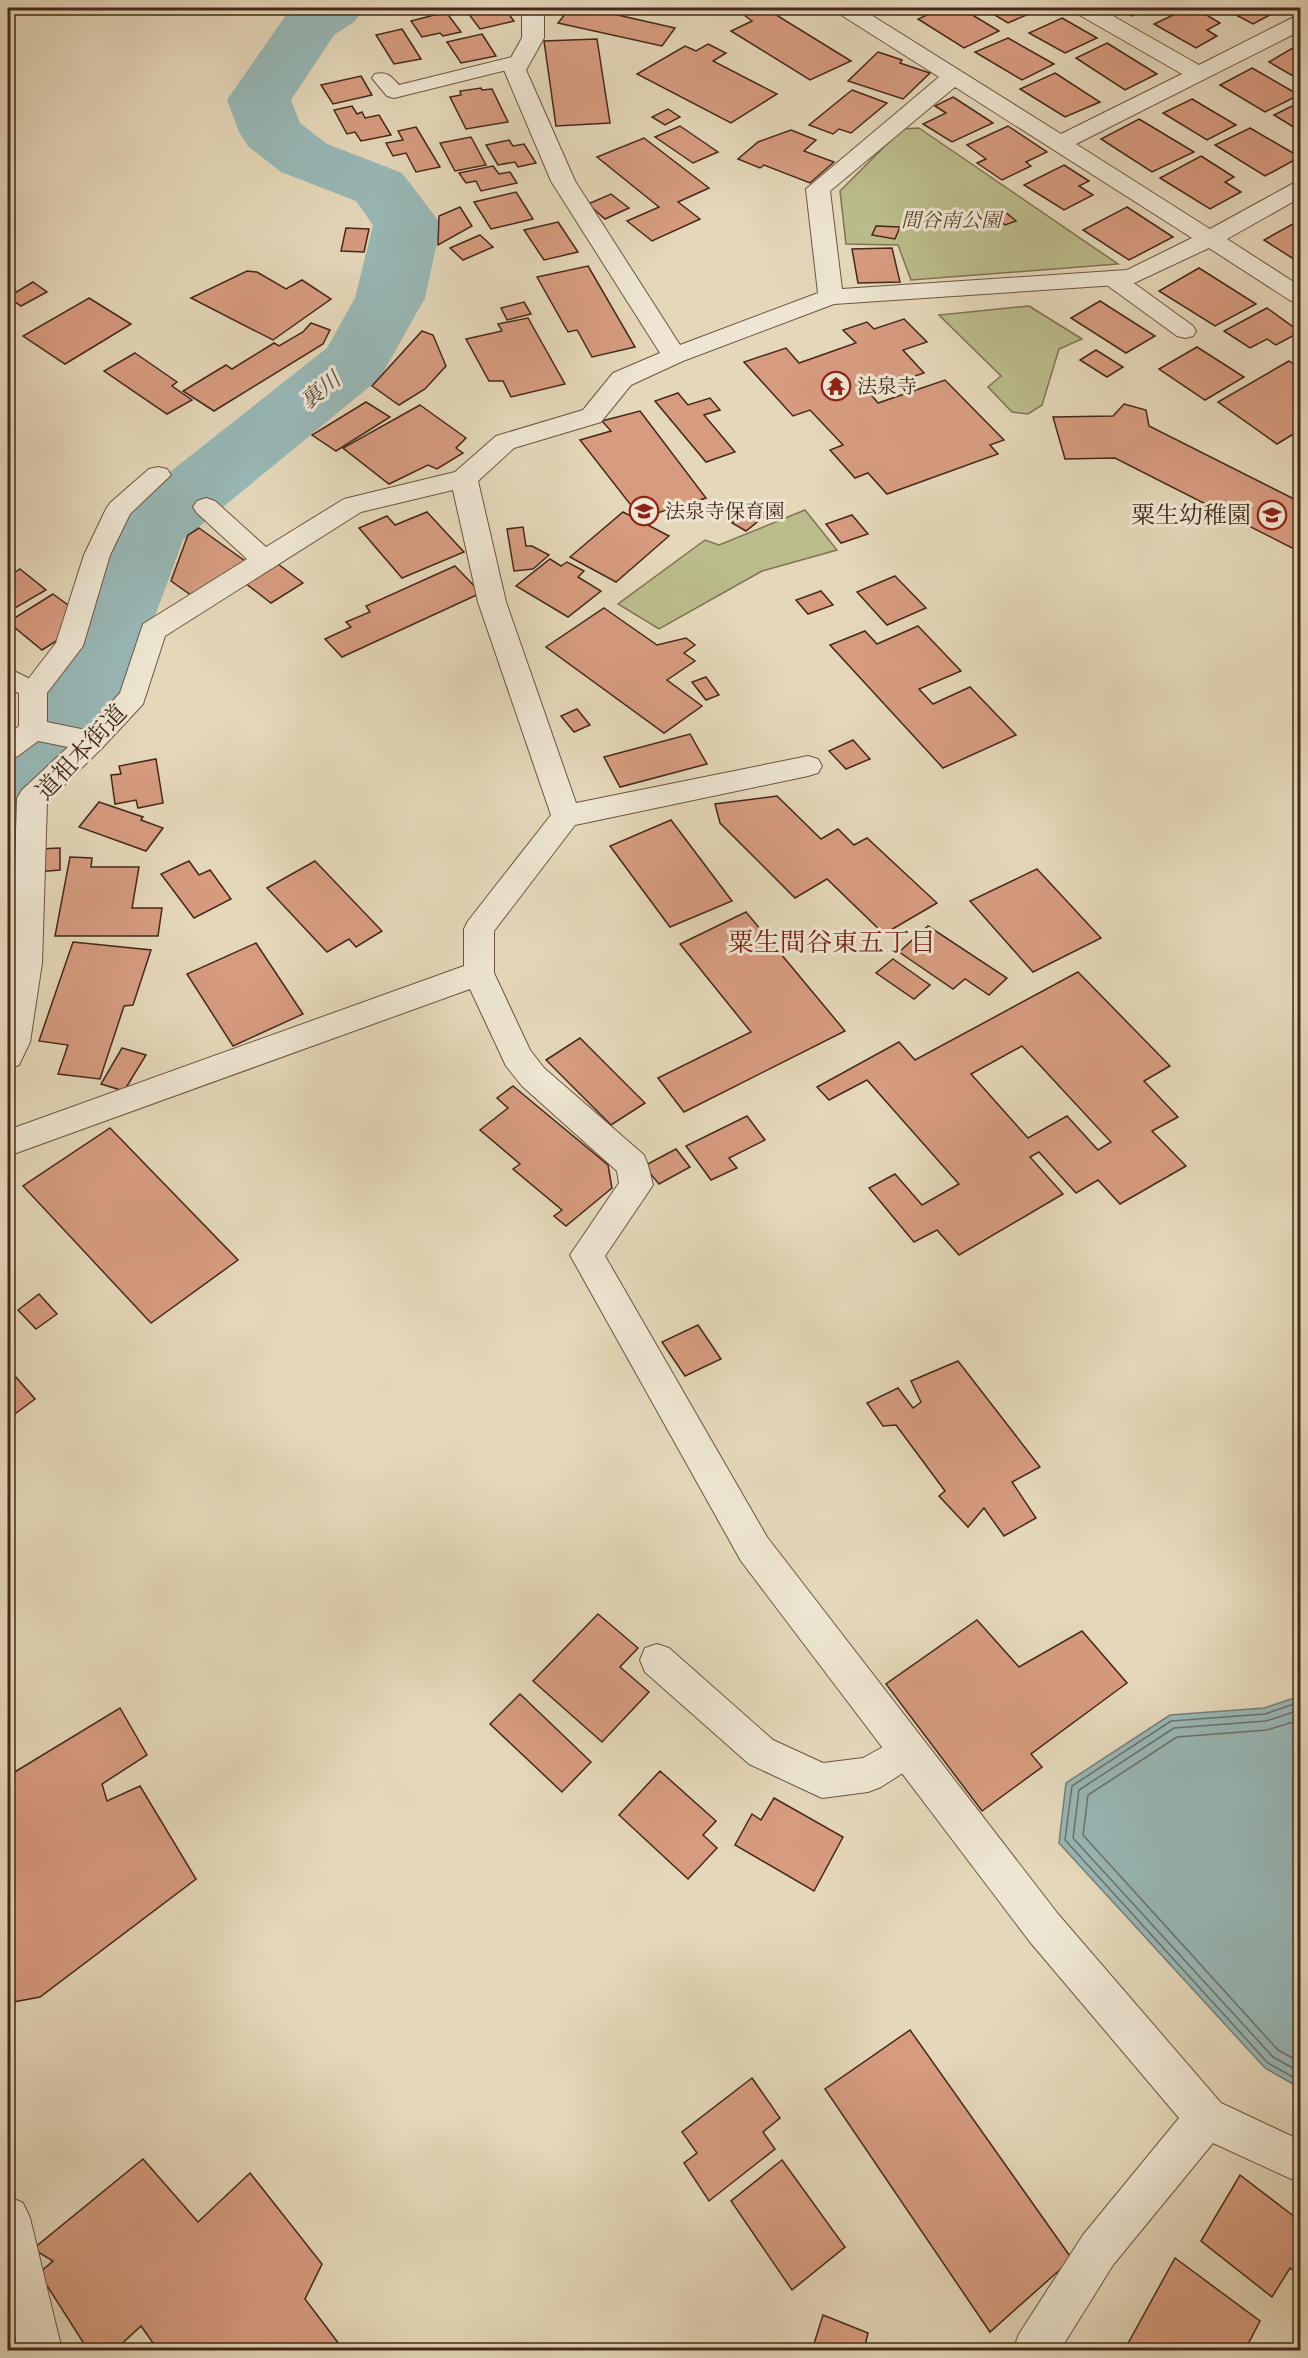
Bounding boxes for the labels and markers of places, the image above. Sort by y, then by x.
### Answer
temple icon: 法泉寺 [820,370,852,402]
place label: 法泉寺 [857,374,917,402]
school or university icon: 法泉寺保育園 [628,495,660,527]
place label: 法泉寺保育園 [665,499,785,527]
school or university icon: 粟生幼稚園 [1256,499,1288,531]
place label: 粟生幼稚園 [1131,500,1251,534]

